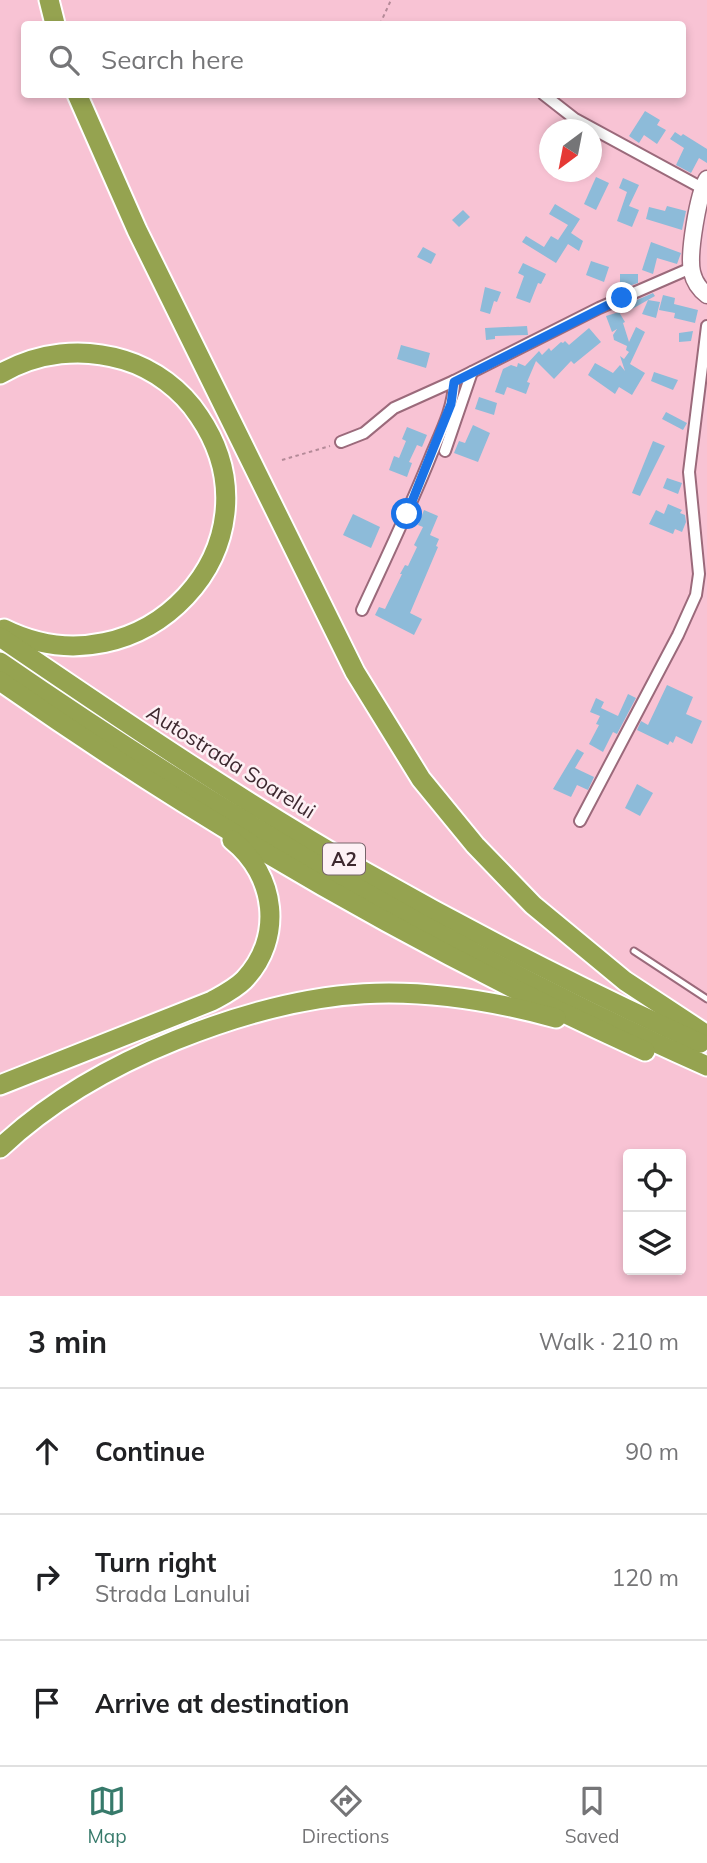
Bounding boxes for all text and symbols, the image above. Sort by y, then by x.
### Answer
search box [21,21,686,98]
icon: search [45,41,83,79]
text: Search here [101,43,244,76]
north arrow [539,119,602,182]
route end [606,282,637,313]
route start [391,498,422,529]
street label: Autostrada Soarelui [142,699,321,824]
road number: A2 [323,844,365,874]
map controls [623,1149,686,1275]
button: locate [623,1149,686,1212]
button: layers [623,1212,686,1275]
text: 3 min [28,1323,107,1361]
text: Walk · 210 m [539,1327,679,1356]
icon: ahead [28,1432,66,1470]
text: Continue [95,1435,205,1468]
text: 90 m [625,1437,679,1466]
text: Turn right [95,1546,216,1579]
icon: right [28,1558,66,1596]
text: 120 m [611,1563,679,1592]
text: Strada Lanului [95,1579,250,1608]
icon: arrive [28,1684,66,1722]
text: Arrive at destination [95,1687,350,1720]
tab: Map [88,1782,127,1848]
tab: Directions [302,1782,390,1848]
tab: Saved [565,1782,619,1848]

